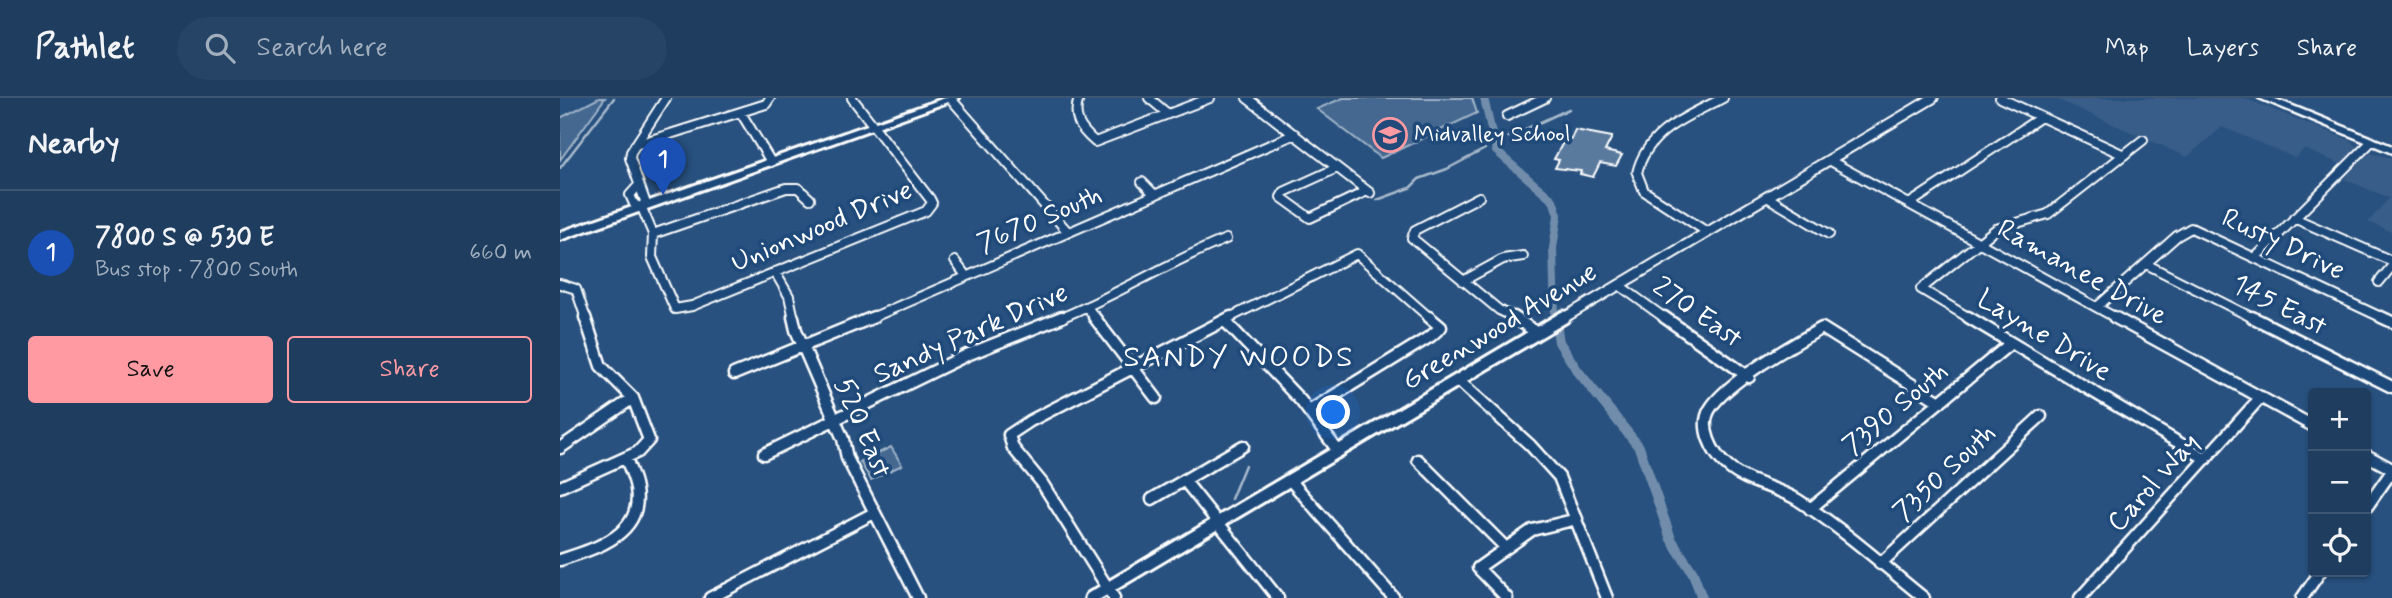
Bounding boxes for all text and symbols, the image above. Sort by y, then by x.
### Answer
search box [177,17,667,80]
text: Pathlet [35,26,135,70]
icon: search [201,29,239,67]
text: Search here [257,31,387,65]
text: Map [2105,33,2149,64]
text: Layers [2187,33,2259,64]
text: Share [2297,33,2357,64]
school or university icon: Midvalley School [1371,116,1409,154]
place label: Midvalley School [1414,120,1570,150]
text: Nearby [28,124,119,163]
pin: 1 [640,137,686,195]
street label: Unionwood Drive [726,172,918,282]
street label: 7670 South [972,177,1108,263]
street label: Rusty Drive [2215,200,2351,290]
street label: Ramanee Drive [1990,211,2174,335]
text: 7800 S @ 530 E [95,221,274,255]
text: 1 [46,238,56,268]
text: 660 m [469,238,532,268]
street label: Greenwood Avenue [1395,254,1605,400]
text: Bus stop · 7800 South [95,255,298,285]
street label: 145 East [2225,266,2333,346]
street label: 270 East [1645,269,1750,358]
street label: Sandy Park Drive [868,275,1074,393]
street label: Layne Drive [1970,281,2118,391]
button: Save [28,336,273,403]
button: Share [287,336,532,403]
district label: SANDY WOODS [1123,338,1355,377]
street label: 7390 South [1835,354,1957,464]
street label: 520 East [824,372,900,484]
map controls [2308,388,2371,577]
button: + [2308,388,2371,451]
your location [1316,395,1350,429]
street label: 7350 South [1885,416,2005,530]
street label: Carol Way [2100,425,2208,541]
button: − [2308,451,2371,514]
button: locate [2308,514,2371,577]

